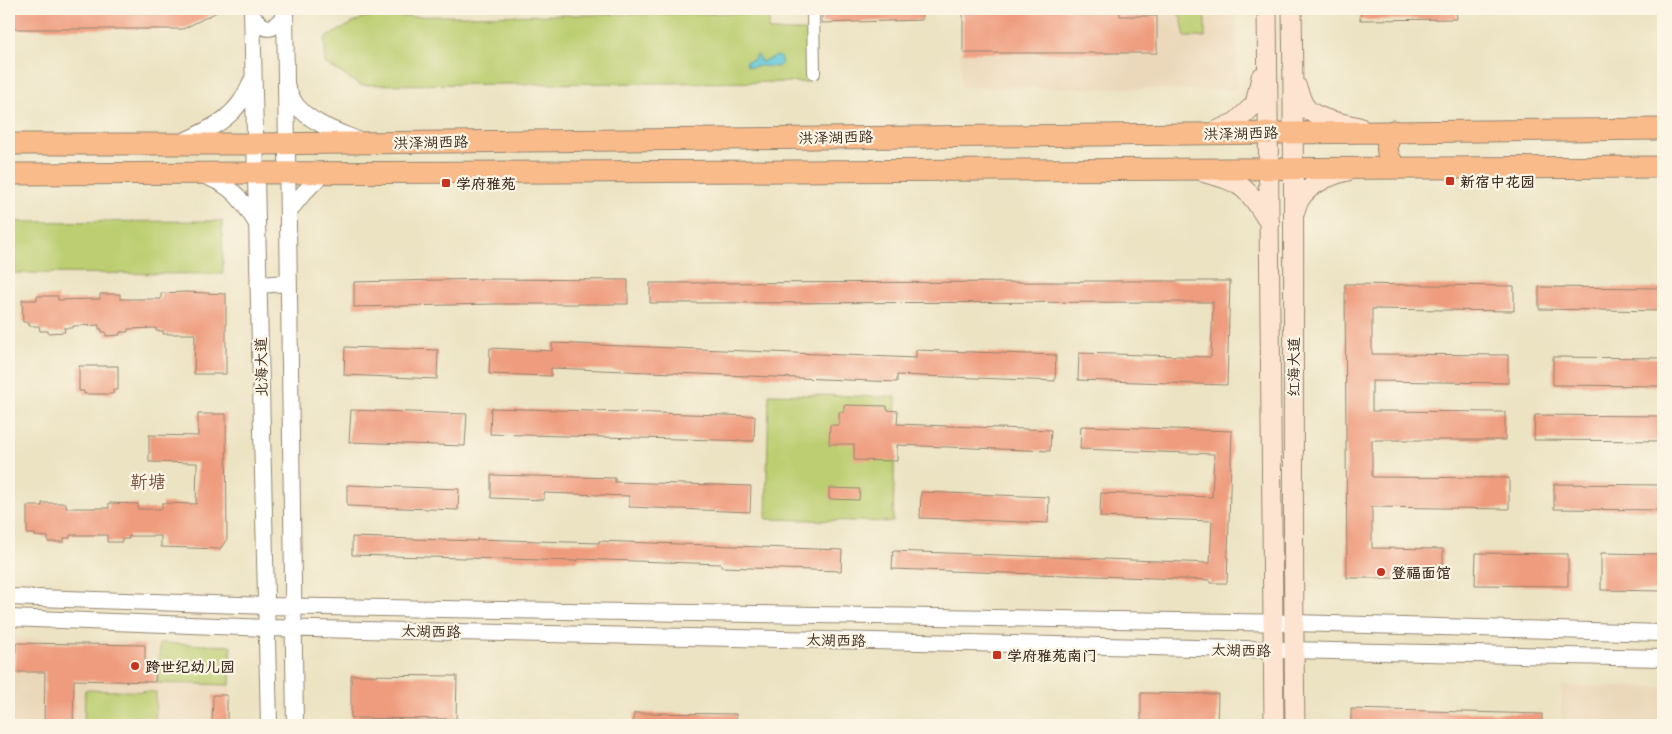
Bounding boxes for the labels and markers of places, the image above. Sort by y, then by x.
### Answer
place label: 新宿中花园 [1460,172,1535,191]
place label: 学府雅苑 [456,174,516,193]
marker: 新宿中花园 [1444,175,1456,187]
marker: 学府雅苑 [440,177,452,189]
place label: 登福面馆 [1391,563,1451,582]
marker: 登福面馆 [1375,566,1387,578]
place label: 学府雅苑南门 [1007,646,1097,665]
marker: 学府雅苑南门 [991,649,1003,661]
place label: 跨世纪幼儿园 [145,657,235,676]
marker: 跨世纪幼儿园 [129,660,141,672]

